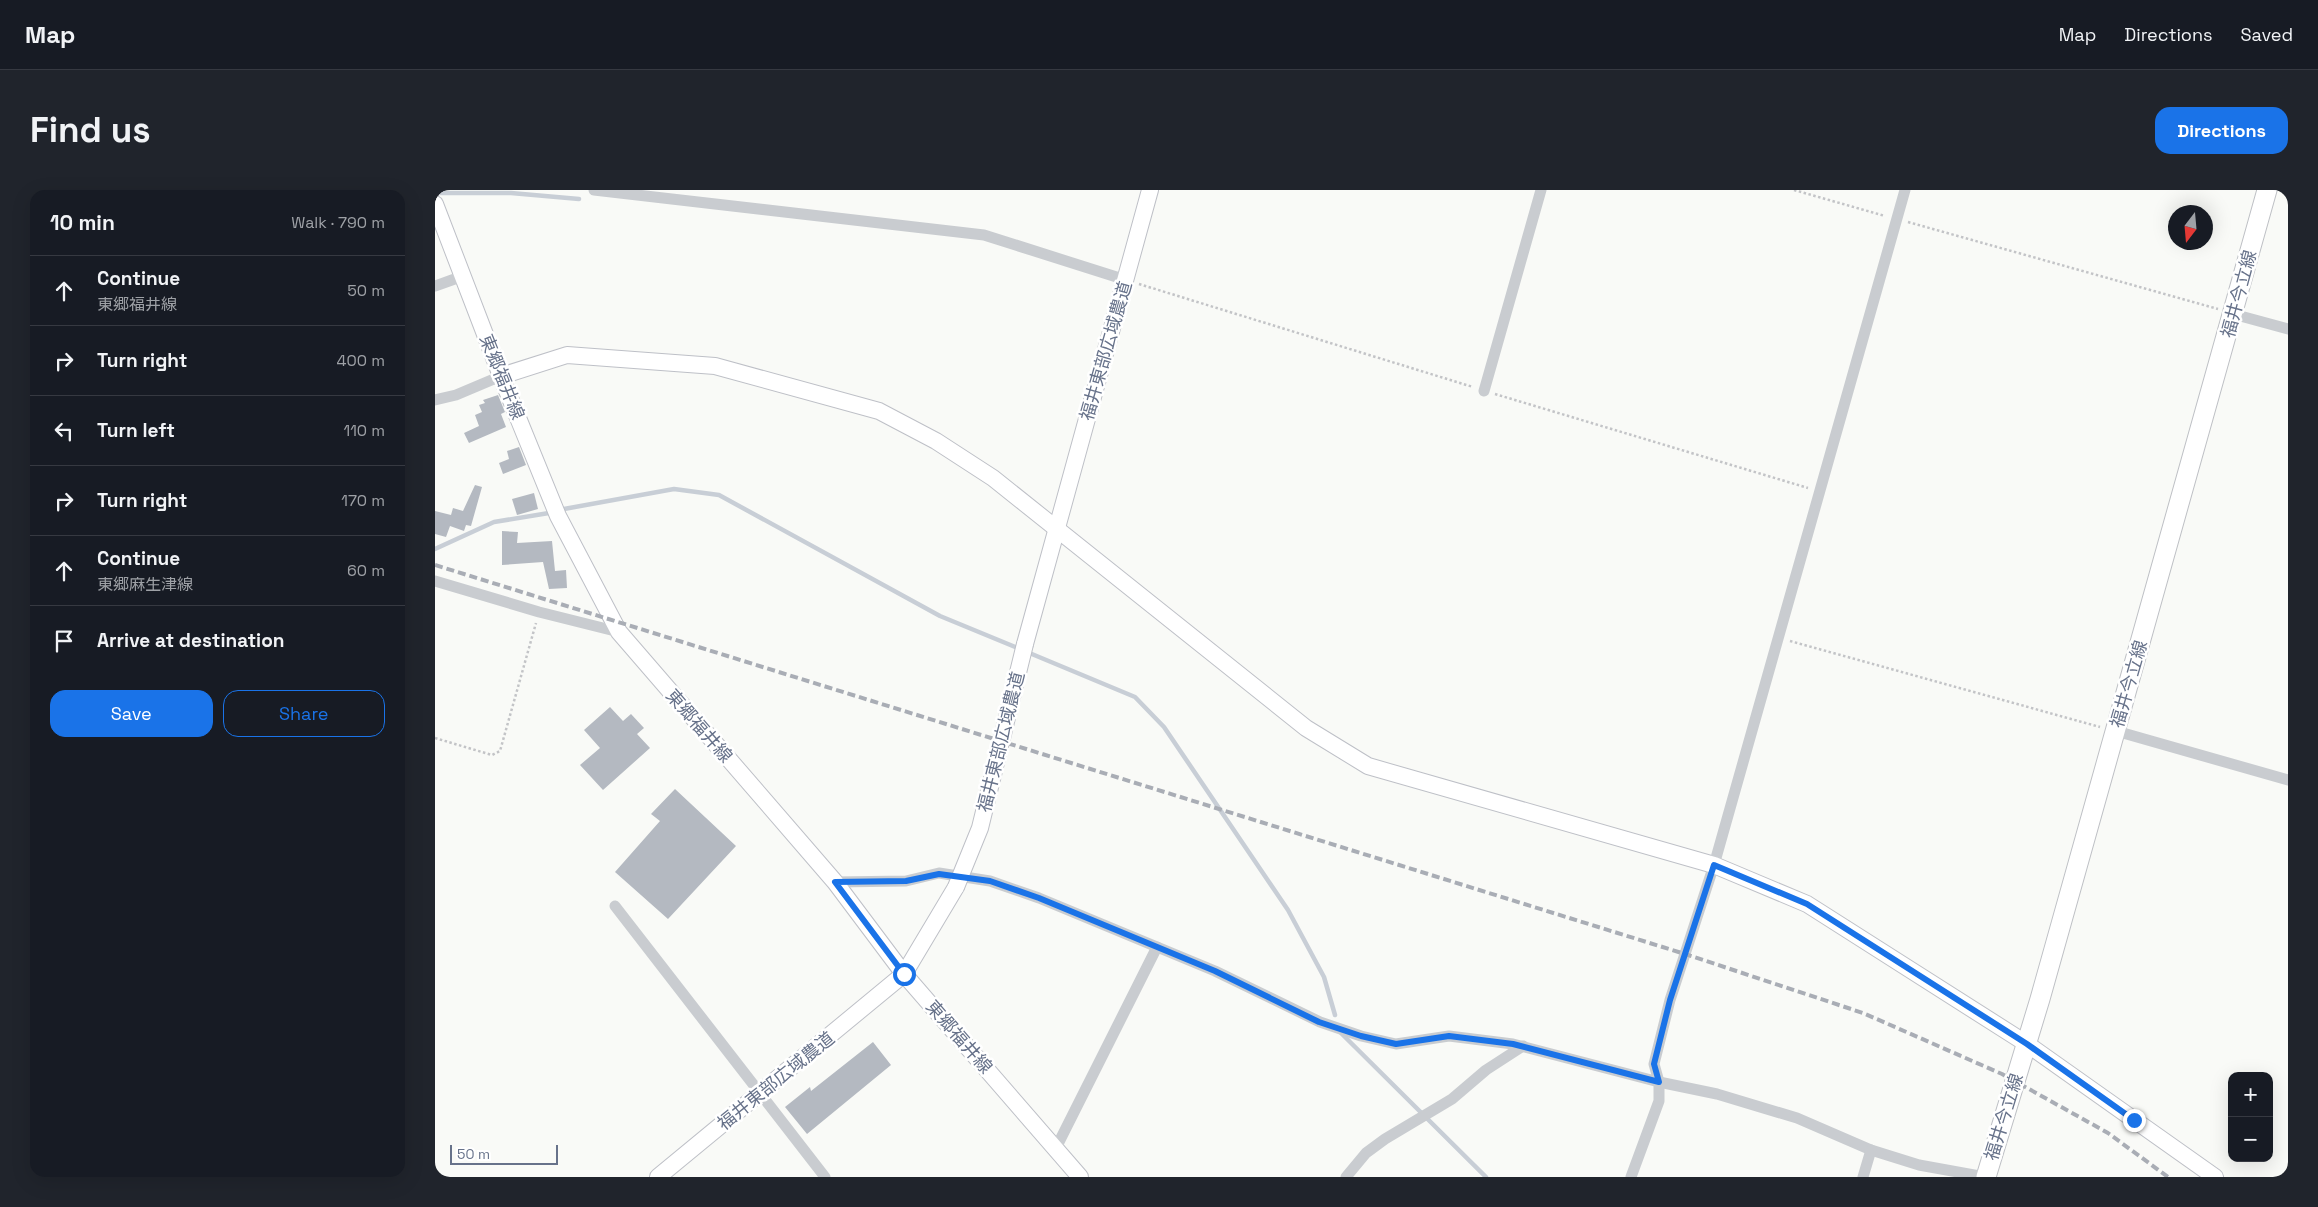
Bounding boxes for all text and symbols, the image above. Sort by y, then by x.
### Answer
text: Map [25,19,75,50]
text: Map [2059,23,2096,46]
text: Directions [2124,23,2213,46]
text: Saved [2241,23,2293,46]
button: Directions [2155,107,2288,154]
text: Find us [30,108,151,152]
north arrow [2168,205,2213,250]
text: 10 min [50,209,115,236]
text: Walk · 790 m [291,212,385,233]
street label: 福井今立線 [2216,247,2261,340]
text: Continue [97,266,180,291]
icon: ahead [50,277,78,305]
street label: 福井東部広域農道 [1075,278,1136,423]
text: 50 m [347,280,385,301]
text: 東郷福井線 [97,294,177,315]
street label: 東郷福井線 [475,331,530,423]
icon: right [50,347,78,375]
text: Turn right [97,348,187,373]
text: 400 m [337,350,385,371]
icon: left [50,417,78,445]
text: Turn left [97,418,175,443]
text: 110 m [343,420,385,441]
icon: right [50,487,78,515]
text: Turn right [97,488,187,513]
text: 170 m [341,490,385,511]
text: Continue [97,546,180,571]
icon: ahead [50,557,78,585]
text: 60 m [347,560,385,581]
text: 東郷麻生津線 [97,574,193,595]
icon: arrive [50,627,78,655]
text: Arrive at destination [97,628,285,653]
street label: 福井今立線 [2105,637,2152,730]
street label: 福井東部広域農道 [972,669,1029,815]
street label: 東郷福井線 [661,684,738,767]
button: Save [50,690,213,737]
button: Share [223,690,385,737]
route start [893,963,916,986]
street label: 東郷福井線 [921,995,998,1078]
street label: 福井東部広域農道 [712,1026,839,1135]
street label: 福井今立線 [1979,1070,2028,1163]
map controls [2228,1072,2273,1162]
button: + [2228,1072,2273,1117]
route end [2123,1109,2146,1132]
button: − [2228,1117,2273,1162]
scale bar [450,1142,557,1165]
text: 50 m [457,1145,490,1163]

